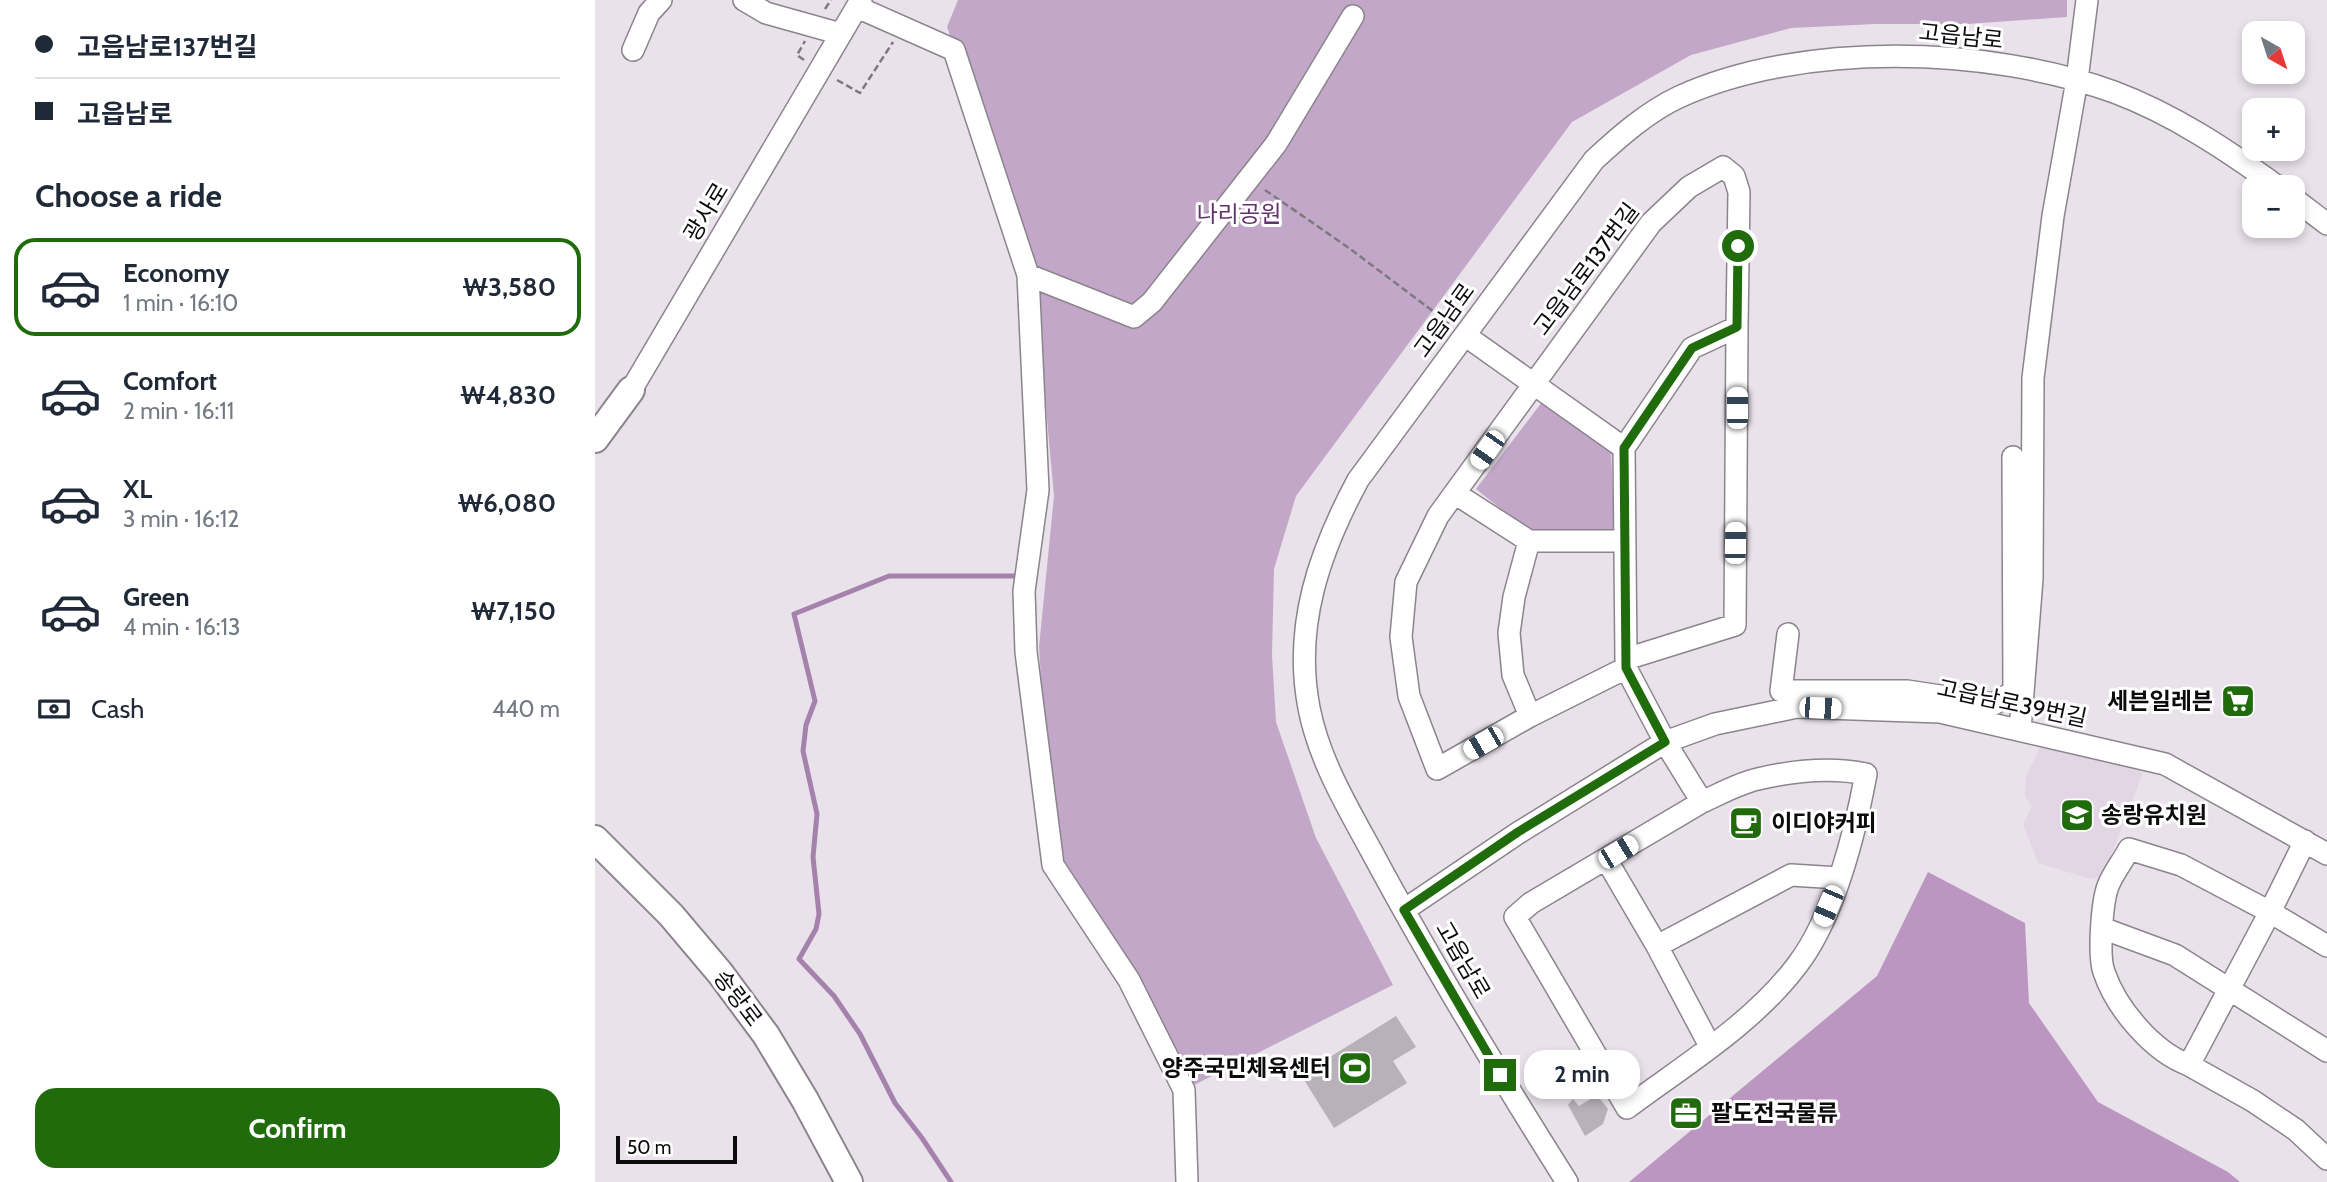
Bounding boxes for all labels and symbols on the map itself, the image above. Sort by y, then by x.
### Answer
street label: 고읍남로 [1917,18,2005,54]
north arrow [2242,21,2305,84]
street label: 광사로 [678,178,734,246]
street label: 고읍남로137번길 [1527,197,1645,341]
park label: 나리공원 [1197,200,1281,228]
route start [1722,230,1754,262]
street label: 고읍남로 [1408,278,1480,362]
car [1727,387,1748,429]
car [1467,427,1508,473]
car [1725,522,1746,564]
street label: 고읍남로39번길 [1935,673,2089,733]
supermarket icon: 세븐일레븐 [2219,682,2257,720]
place label: 세븐일레븐 [2107,687,2213,715]
car [1799,697,1842,719]
car [1460,723,1507,763]
school or university icon: 송랑유치원 [2058,796,2096,834]
place label: 송랑유치원 [2101,801,2207,829]
cafe icon: 이디야커피 [1727,804,1765,842]
place label: 이디야커피 [1771,809,1877,837]
car [1595,832,1642,872]
car [1811,883,1846,929]
street label: 고읍남로 [1430,916,1496,1004]
street label: 송랑로 [708,964,768,1032]
sports icon: 양주국민체육센터 [1336,1049,1374,1087]
callout: 2 min [1525,1050,1640,1100]
place label: 양주국민체육센터 [1162,1054,1331,1082]
route end [1484,1059,1516,1091]
office icon: 팔도전국물류 [1667,1094,1705,1132]
place label: 팔도전국물류 [1711,1099,1838,1127]
scale bar [616,1133,737,1165]

